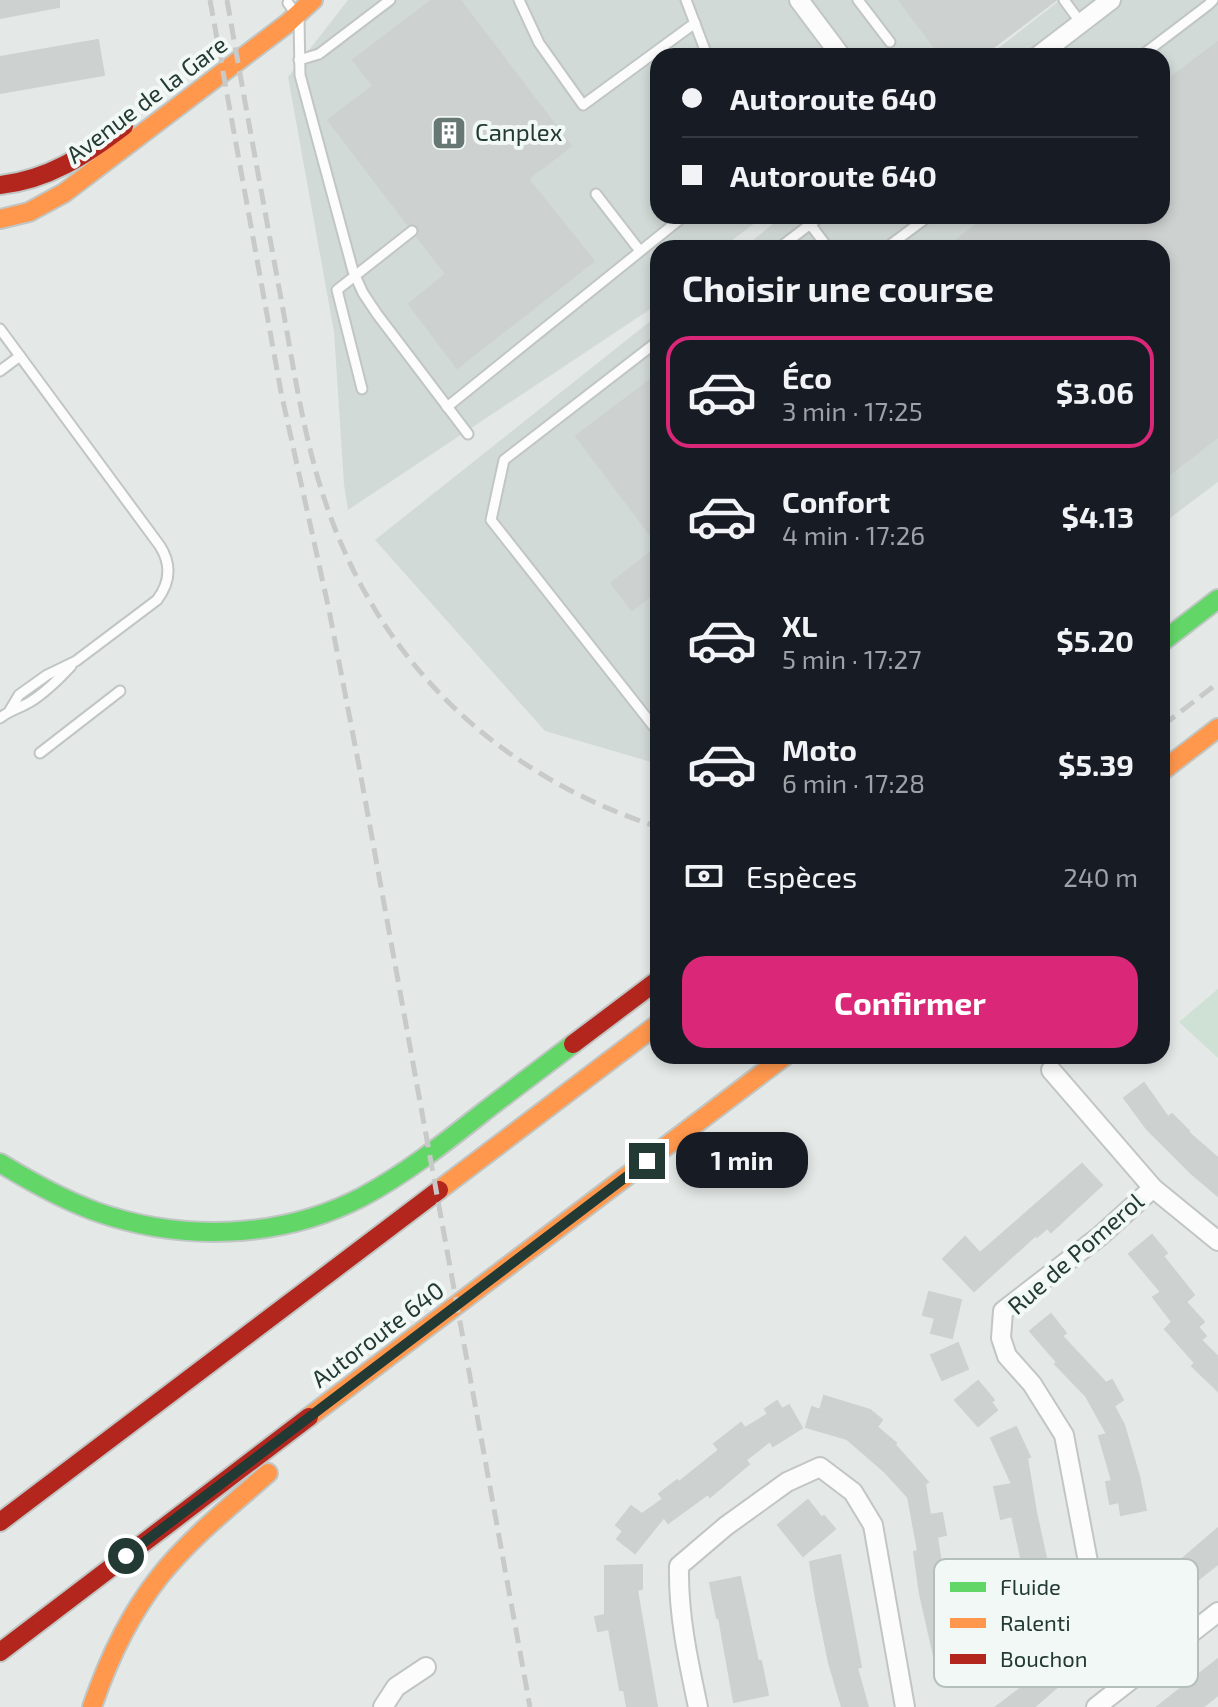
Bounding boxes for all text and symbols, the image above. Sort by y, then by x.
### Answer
street label: Avenue de la Gare [60,29,232,169]
text: Autoroute 640 [730,80,937,116]
building icon: Canplex [430,114,468,152]
place label: Canplex [475,117,563,146]
text: Autoroute 640 [730,157,937,193]
text: Choisir une course [682,266,994,309]
icon: car [686,356,758,428]
text: Éco [782,359,832,395]
text: $3.06 [1056,374,1134,410]
text: 3 min · 17:25 [782,395,923,426]
icon: car [686,480,758,552]
text: Confort [782,483,890,519]
text: $4.13 [1062,498,1134,534]
text: 4 min · 17:26 [782,519,925,550]
icon: car [686,604,758,676]
text: XL [782,607,817,643]
text: $5.20 [1056,622,1134,658]
text: 5 min · 17:27 [782,643,922,674]
icon: car [686,728,758,800]
text: Moto [782,731,857,767]
text: $5.39 [1058,746,1134,782]
text: 6 min · 17:28 [782,767,925,798]
icon: cash [682,854,726,898]
text: Espèces [746,858,857,894]
text: 240 m [1063,861,1138,892]
button: Confirmer [682,956,1138,1048]
callout: 1 min [675,1133,807,1189]
route end [629,1143,665,1179]
text: 1 min [711,1144,773,1175]
street label: Rue de Pomerol [1001,1186,1149,1320]
street label: Autoroute 640 [305,1275,449,1393]
route start [108,1538,144,1574]
legend [934,1559,1198,1687]
text: Fluide [1000,1573,1061,1599]
text: Ralenti [1000,1609,1071,1635]
text: Bouchon [1000,1645,1088,1671]

